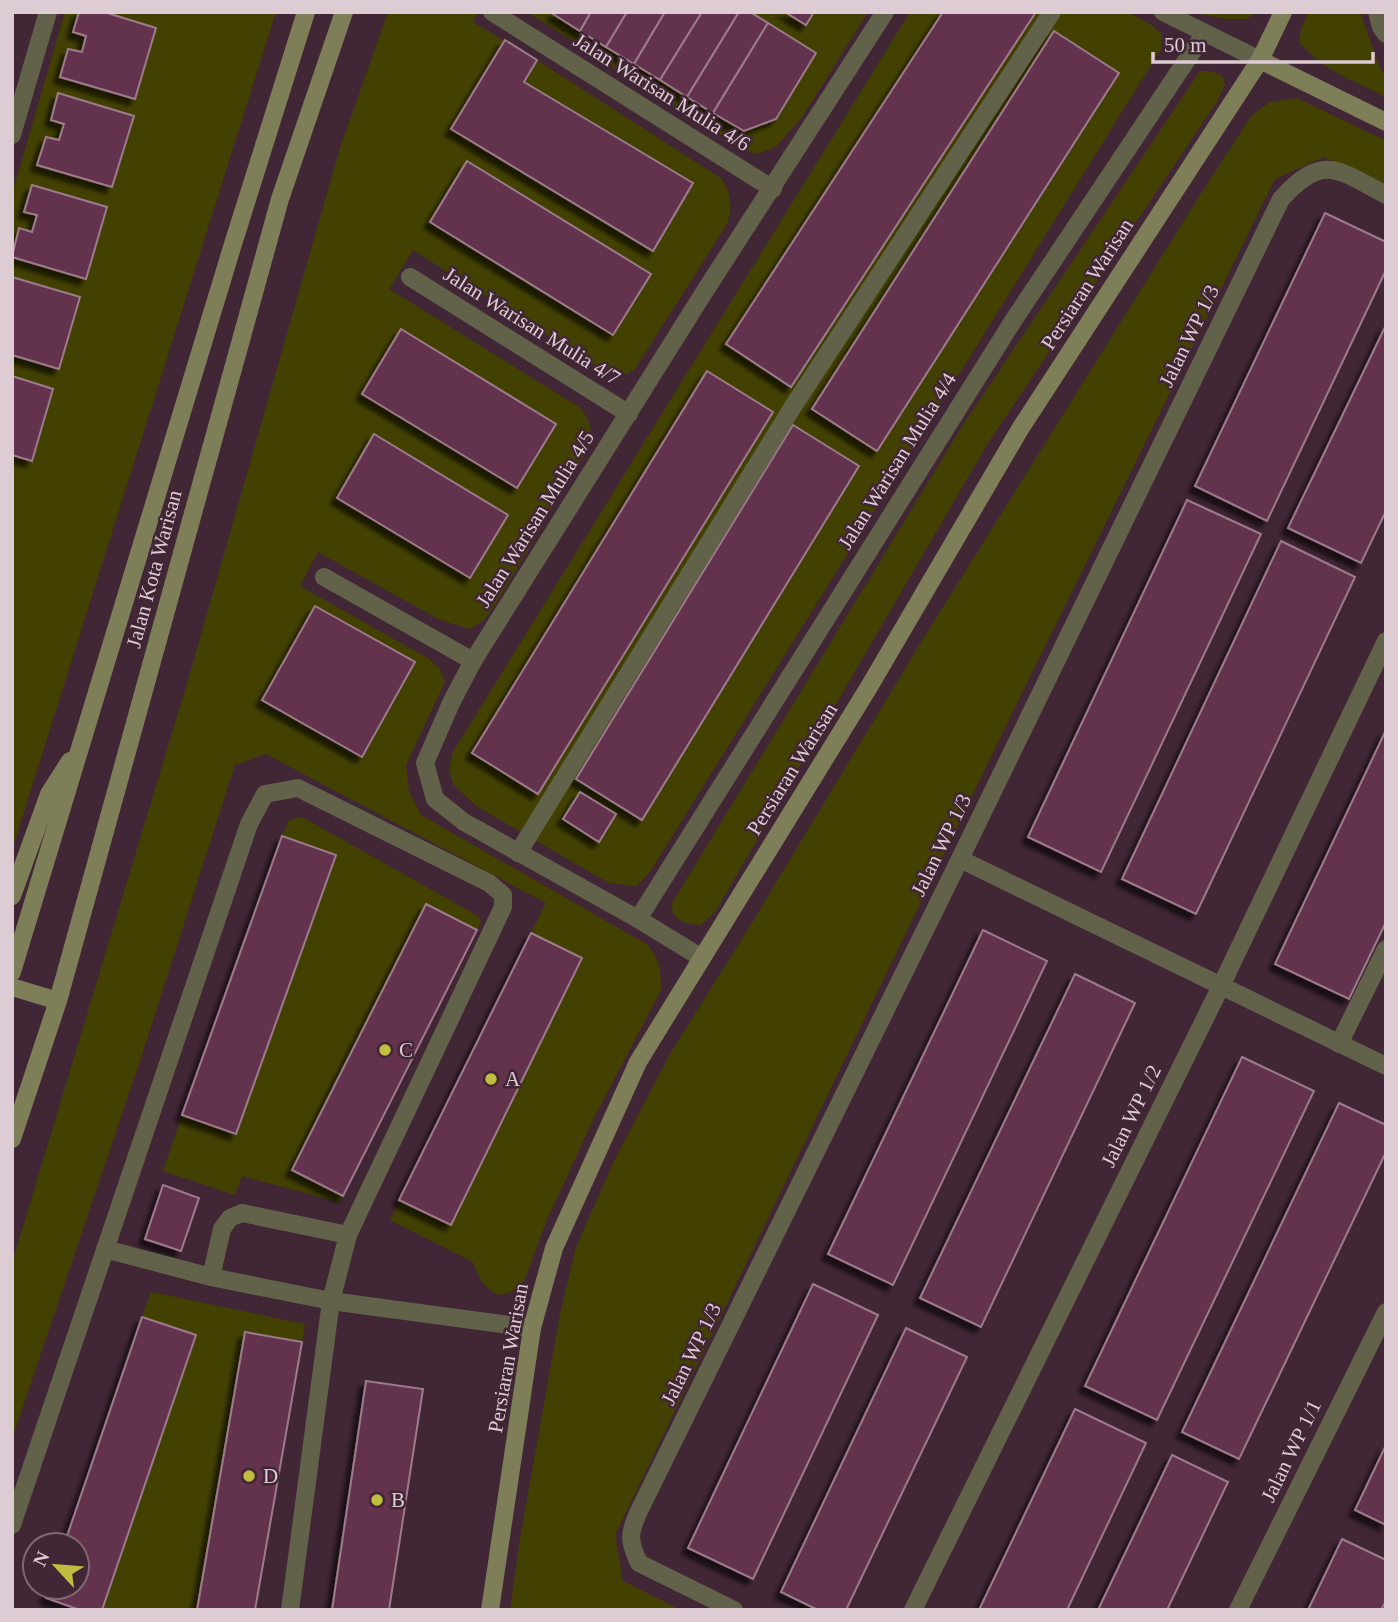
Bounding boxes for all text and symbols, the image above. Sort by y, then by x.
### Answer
scale bar [1153,21,1374,65]
street label: Jalan Warisan Mulia 4/6 [569,28,755,156]
text: 50 m [1164,33,1207,57]
street label: Persiaran Warisan [1036,214,1139,354]
street label: Jalan Warisan Mulia 4/7 [439,262,625,390]
street label: Jalan WP 1/3 [1154,281,1224,391]
street label: Jalan Warisan Mulia 4/4 [833,368,961,554]
street label: Jalan Warisan Mulia 4/5 [471,426,599,612]
street label: Jalan Kota Warisan [121,487,187,651]
street label: Persiaran Warisan [742,698,843,840]
street label: Jalan WP 1/3 [906,790,976,900]
place label: C [399,1038,413,1062]
marker: C [377,1042,393,1058]
street label: Jalan WP 1/2 [1096,1061,1166,1171]
place label: A [505,1067,521,1091]
marker: A [483,1071,499,1087]
street label: Persiaran Warisan [483,1281,533,1435]
street label: Jalan WP 1/3 [656,1299,726,1409]
street label: Jalan WP 1/1 [1256,1396,1326,1506]
place label: D [263,1464,278,1488]
marker: D [241,1468,257,1484]
place label: B [391,1488,405,1512]
marker: B [369,1492,385,1508]
north arrow [21,1531,91,1601]
text: N [29,1548,54,1570]

